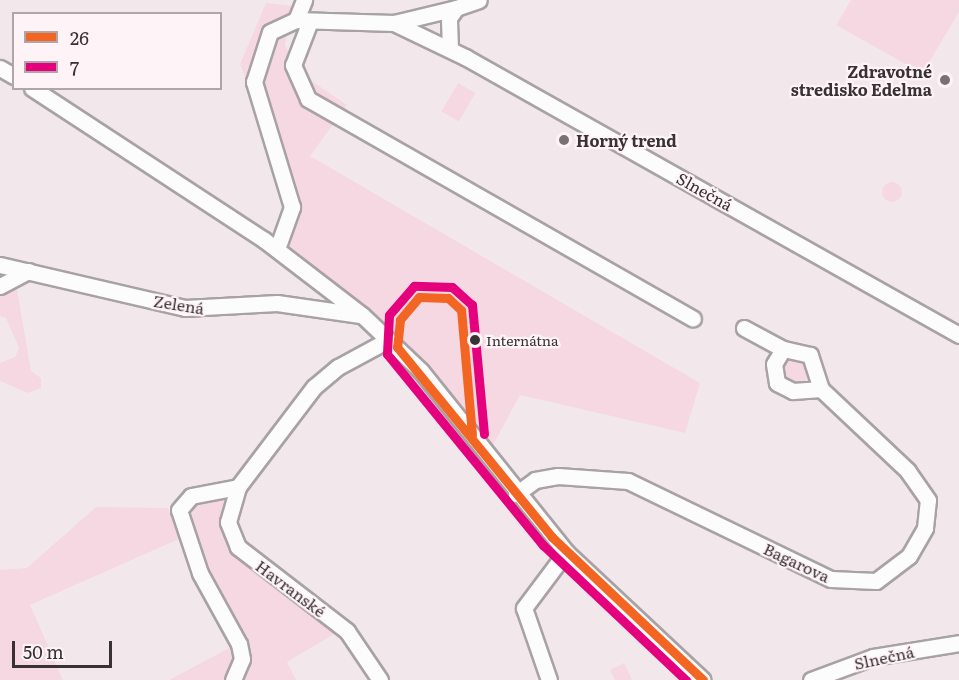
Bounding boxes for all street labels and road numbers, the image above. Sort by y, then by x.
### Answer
street label: Slnečná [674,168,736,214]
street label: Zelená [152,291,206,317]
street label: Bagarova [761,538,833,586]
street label: Havranské [252,556,330,620]
street label: Slnečná [852,641,916,673]

